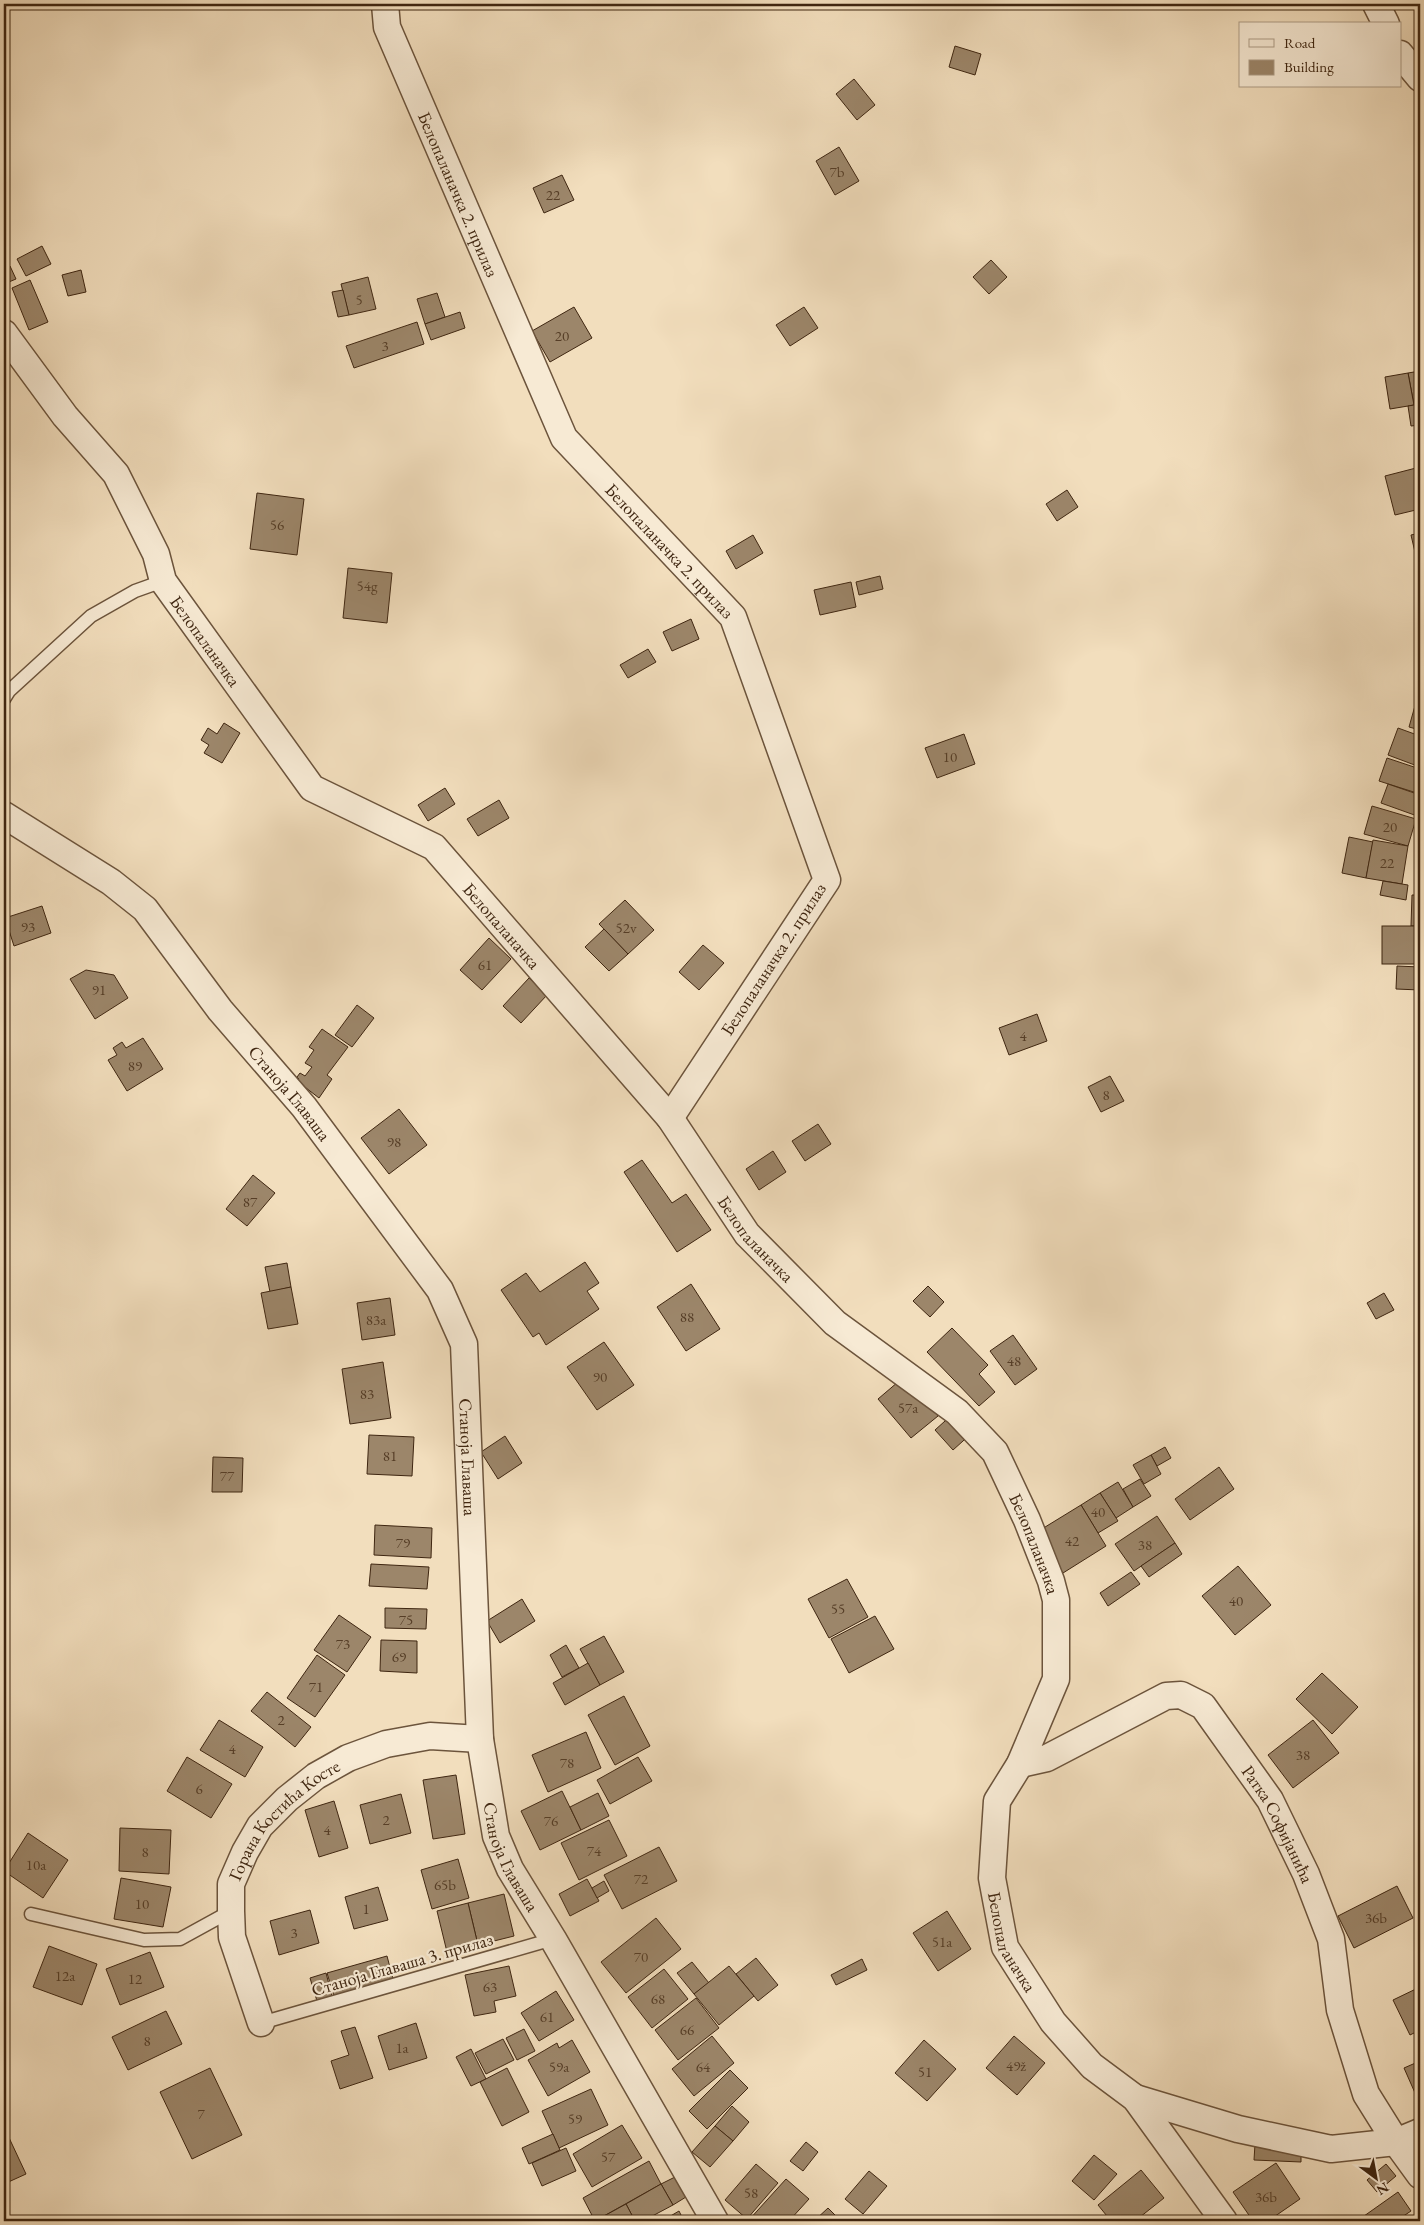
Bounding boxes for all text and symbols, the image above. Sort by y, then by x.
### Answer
legend [1239,22,1402,88]
text: Road [1284,33,1316,52]
text: Building [1284,57,1334,76]
street label: Белопаланачка 2. прилаз [413,108,505,280]
house number: 7b [830,162,845,181]
house number: 22 [546,185,561,204]
house number: 5 [355,290,363,309]
house number: 20 [555,326,569,345]
house number: 3 [381,336,389,355]
street label: Белопаланачка 2. прилаз [601,478,739,623]
house number: 56 [270,515,284,534]
house number: 54g [357,576,378,595]
street label: Белопаланачка [165,590,247,691]
house number: 10 [943,747,957,766]
house number: 20 [1383,817,1397,836]
house number: 22 [1380,853,1395,872]
street label: Белопаланачка [458,877,547,974]
street label: Белопаланачка 2. прилаз [715,878,831,1040]
house number: 93 [21,917,35,936]
house number: 52v [616,918,637,937]
house number: 61 [478,955,492,974]
house number: 91 [92,980,106,999]
house number: 4 [1019,1026,1027,1045]
street label: Станоја Главаша [244,1040,337,1146]
house number: 89 [128,1056,142,1075]
house number: 8 [1102,1085,1110,1104]
house number: 98 [387,1132,401,1151]
street label: Белопаланачка [713,1191,800,1287]
house number: 87 [243,1192,258,1211]
house number: 88 [680,1307,694,1326]
house number: 83a [366,1310,386,1329]
house number: 48 [1007,1351,1021,1370]
house number: 90 [593,1367,607,1386]
house number: 83 [360,1384,374,1403]
street label: Станоја Главаша [455,1398,482,1517]
house number: 57a [898,1398,918,1417]
house number: 81 [383,1446,397,1465]
house number: 77 [220,1466,235,1485]
street label: Белопаланачка [1004,1489,1066,1597]
house number: 40 [1091,1502,1105,1521]
house number: 42 [1065,1531,1080,1550]
house number: 79 [396,1533,410,1552]
house number: 38 [1138,1535,1152,1554]
house number: 40 [1229,1591,1243,1610]
house number: 55 [831,1599,845,1618]
house number: 75 [399,1610,413,1629]
house number: 73 [336,1634,350,1653]
house number: 69 [392,1647,406,1666]
house number: 71 [309,1677,323,1696]
house number: 2 [277,1710,285,1729]
house number: 4 [228,1739,236,1758]
house number: 38 [1296,1745,1310,1764]
house number: 78 [560,1753,574,1772]
street label: Горана Костића Косте [223,1754,344,1884]
street label: Ратка Софијанића [1237,1760,1320,1887]
house number: 6 [195,1779,203,1798]
street label: Станоја Главаша [479,1800,545,1916]
house number: 2 [382,1810,390,1829]
house number: 76 [544,1811,558,1830]
house number: 4 [323,1820,331,1839]
house number: 74 [587,1841,602,1860]
house number: 8 [141,1842,149,1861]
house number: 10a [26,1855,46,1874]
house number: 72 [634,1869,649,1888]
house number: 65b [434,1875,456,1894]
street label: Белопаланачка [983,1890,1043,1997]
house number: 10 [135,1894,149,1913]
house number: 1 [362,1899,370,1918]
house number: 36b [1365,1908,1387,1927]
house number: 3 [290,1923,298,1942]
street label: Станоја Главаша 3. прилаз [308,1927,496,2001]
house number: 51a [932,1932,952,1951]
house number: 70 [634,1947,648,1966]
house number: 12a [55,1966,75,1985]
house number: 12 [128,1969,143,1988]
house number: 63 [483,1977,497,1996]
house number: 68 [651,1989,665,2008]
house number: 61 [540,2007,554,2026]
house number: 66 [680,2020,694,2039]
house number: 8 [143,2031,151,2050]
house number: 1a [395,2038,409,2057]
house number: 49ž [1006,2056,1026,2075]
house number: 59a [549,2057,569,2076]
house number: 64 [696,2057,711,2076]
house number: 51 [918,2062,932,2081]
house number: 7 [197,2104,205,2123]
house number: 59 [568,2109,582,2128]
house number: 57 [601,2147,616,2166]
north arrow [1352,2152,1402,2202]
text: N [1373,2178,1392,2200]
house number: 58 [744,2183,758,2202]
house number: 36b [1255,2187,1277,2206]

